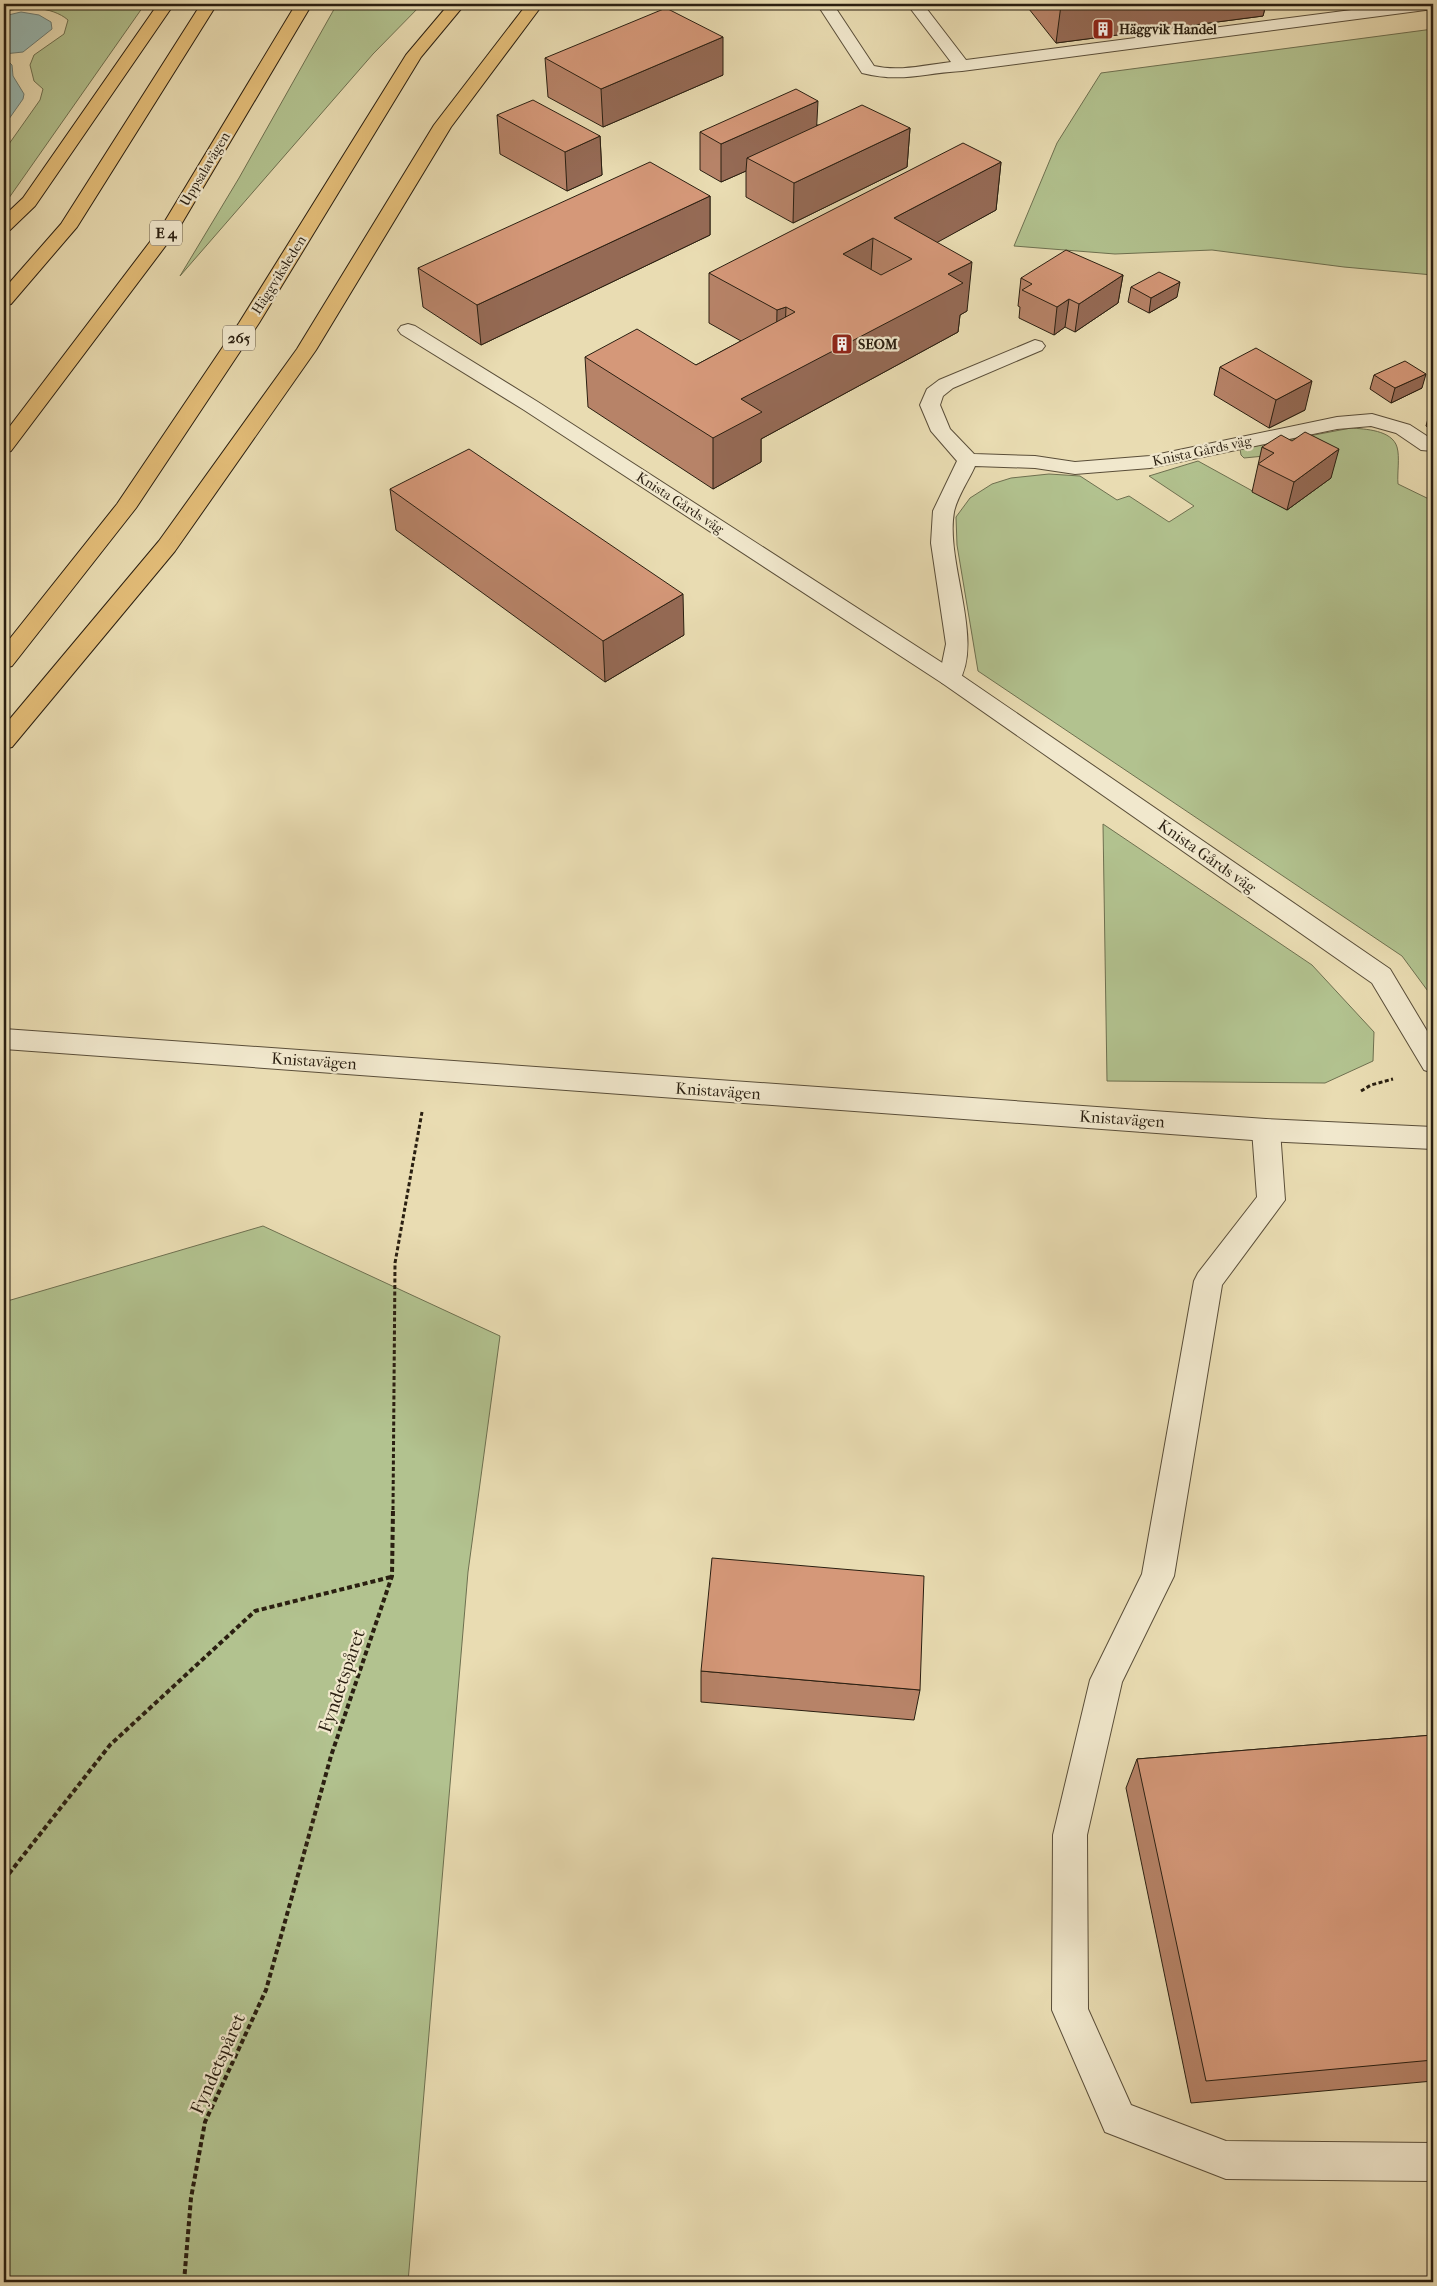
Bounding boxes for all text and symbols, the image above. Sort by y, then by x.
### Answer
building icon: Häggvik Handel [1091,17,1115,41]
place label: Häggvik Handel [1119,21,1217,38]
street label: Uppsalavägen [176,129,234,209]
road number: E 4 [150,220,182,246]
street label: Häggviksleden [248,233,310,317]
road number: 265 [223,326,255,350]
building icon: SEOM [830,332,854,356]
place label: SEOM [858,336,898,353]
street label: Knista Gårds väg [1151,432,1254,470]
street label: Knista Gårds väg [633,468,727,538]
street label: Knista Gårds väg [1154,815,1260,897]
street label: Knistavägen [271,1049,358,1074]
street label: Knistavägen [675,1079,762,1104]
street label: Knistavägen [1079,1107,1166,1132]
street label: Fyndetspåret [314,1626,370,1736]
street label: Fyndetspåret [186,2010,250,2118]

